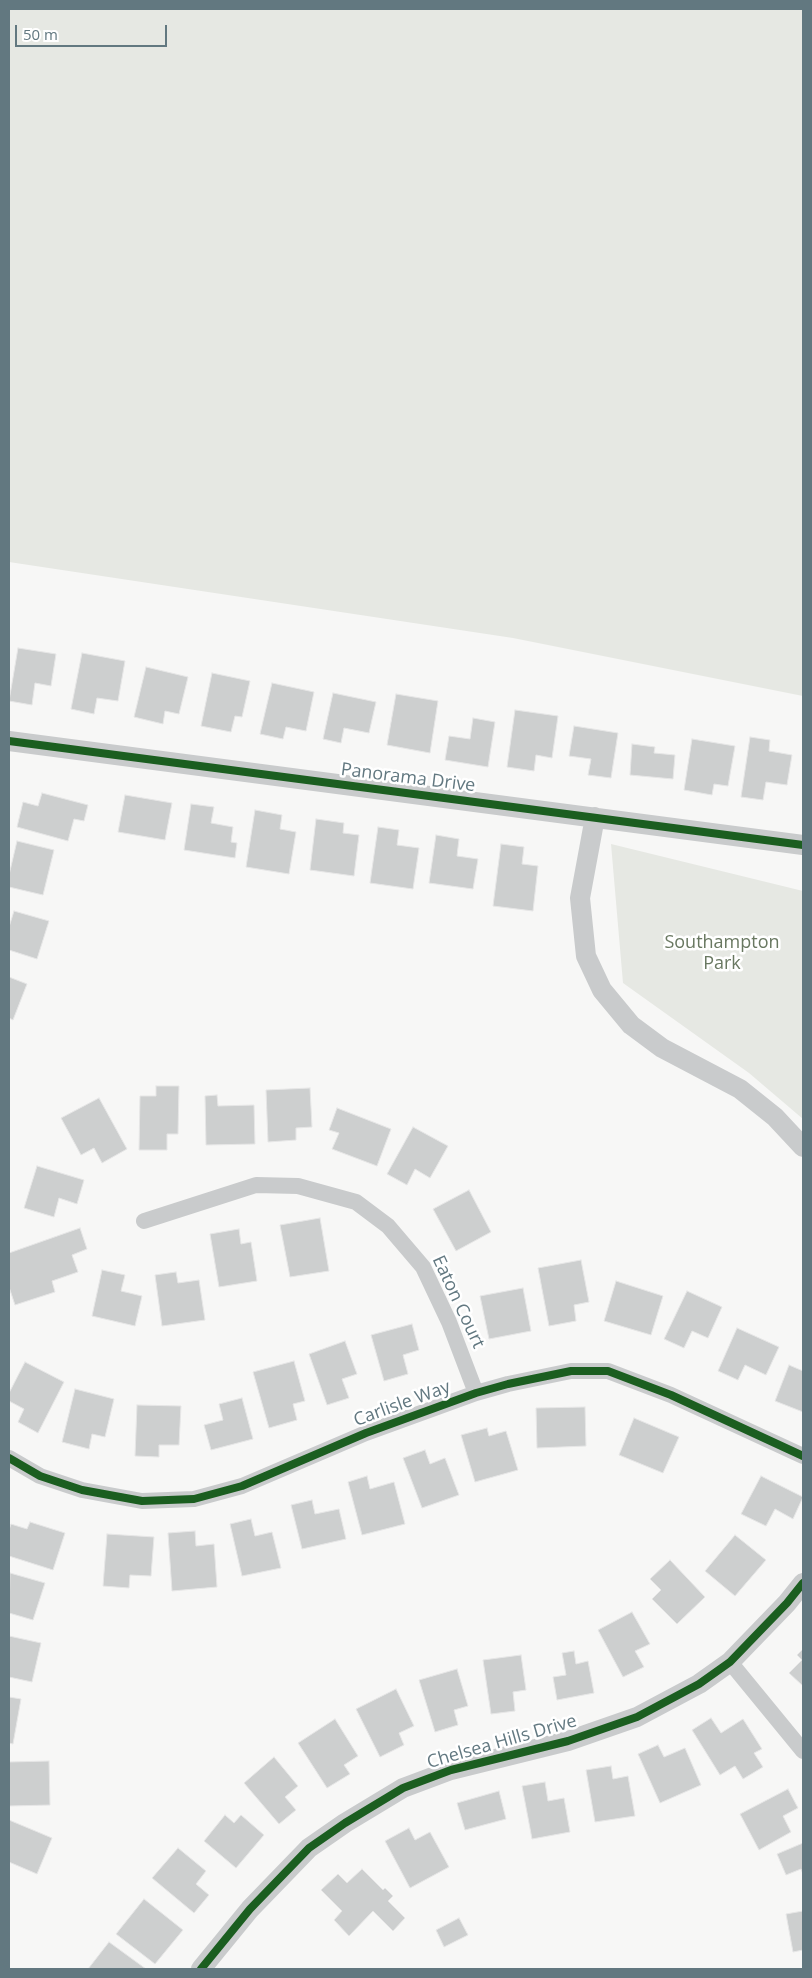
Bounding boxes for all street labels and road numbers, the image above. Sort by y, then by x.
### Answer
street label: Panorama Drive [339,759,477,797]
street label: Eaton Court [427,1252,489,1352]
street label: Carlisle Way [351,1377,453,1431]
street label: Chelsea Hills Drive [425,1710,579,1774]

